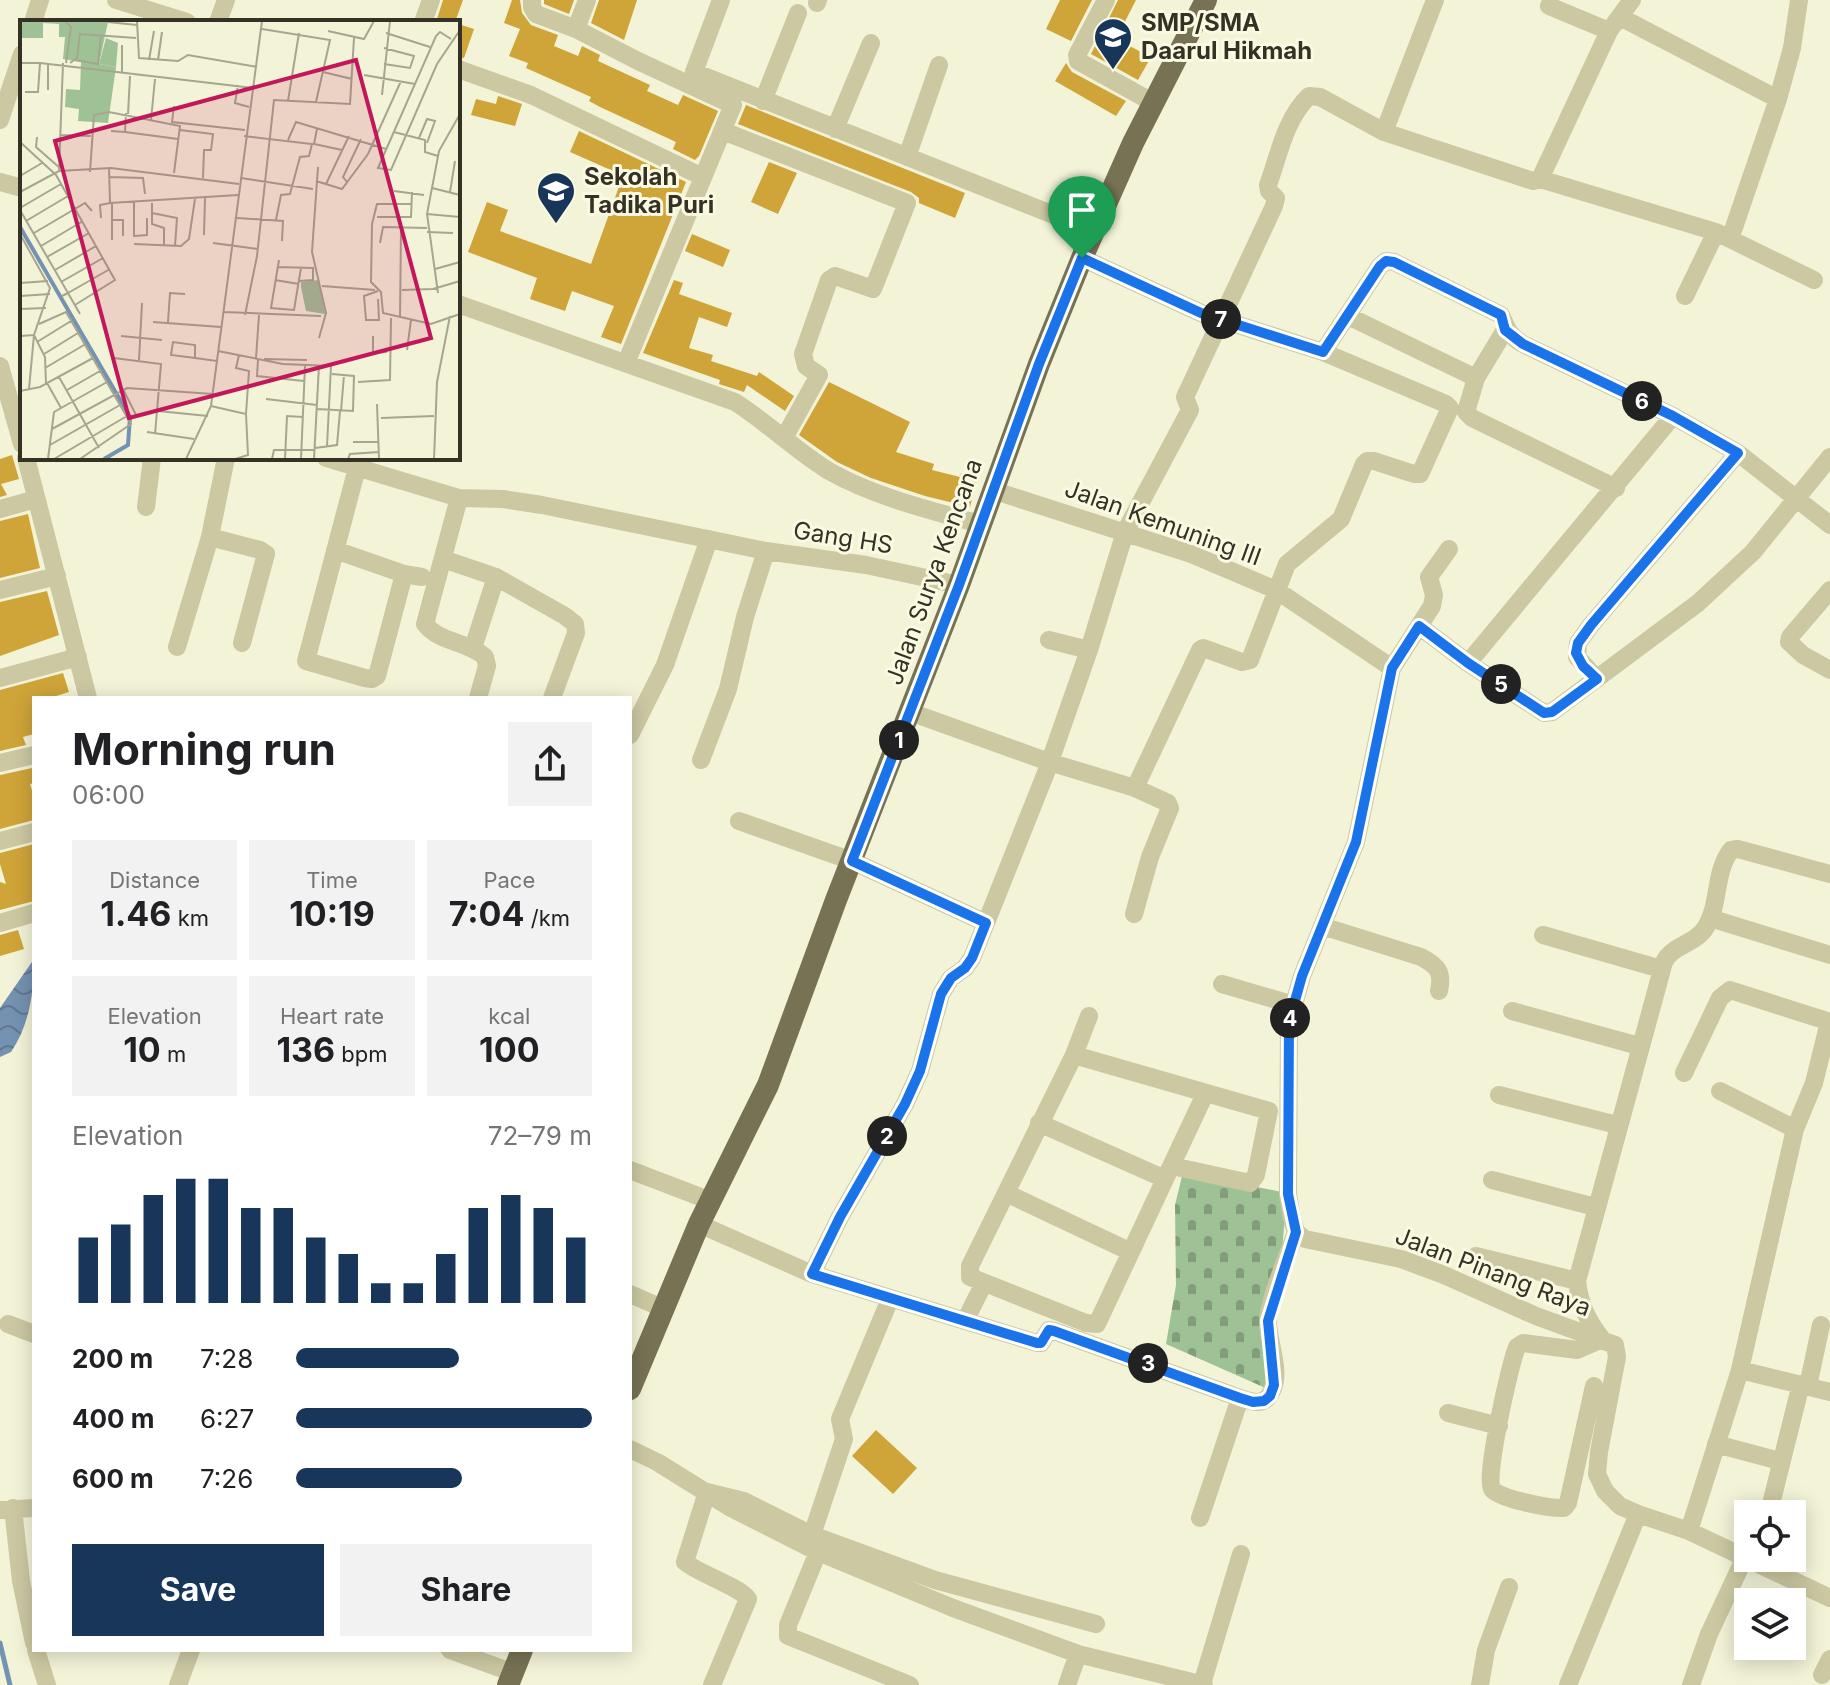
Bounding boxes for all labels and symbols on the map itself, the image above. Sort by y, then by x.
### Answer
place label: SMP/SMA Daarul Hikmah [1141,8,1312,65]
school or university icon: SMP/SMA Daarul Hikmah [1092,16,1134,71]
inset map [20,20,460,460]
place label: Sekolah Tadika Puri [584,162,714,219]
school or university icon: Sekolah Tadika Puri [535,170,577,225]
pin [1048,176,1116,258]
pin: 7 [1201,299,1241,339]
pin: 6 [1622,381,1662,421]
street label: Jalan Surya Kencana [879,455,988,689]
street label: Jalan Kemuning III [1061,474,1265,572]
street label: Gang HS [791,515,895,560]
pin: 5 [1481,664,1521,704]
pin: 1 [879,720,919,760]
pin: 4 [1270,998,1310,1038]
pin: 2 [867,1116,907,1156]
street label: Jalan Pinang Raya [1391,1221,1595,1322]
pin: 3 [1128,1343,1168,1383]

